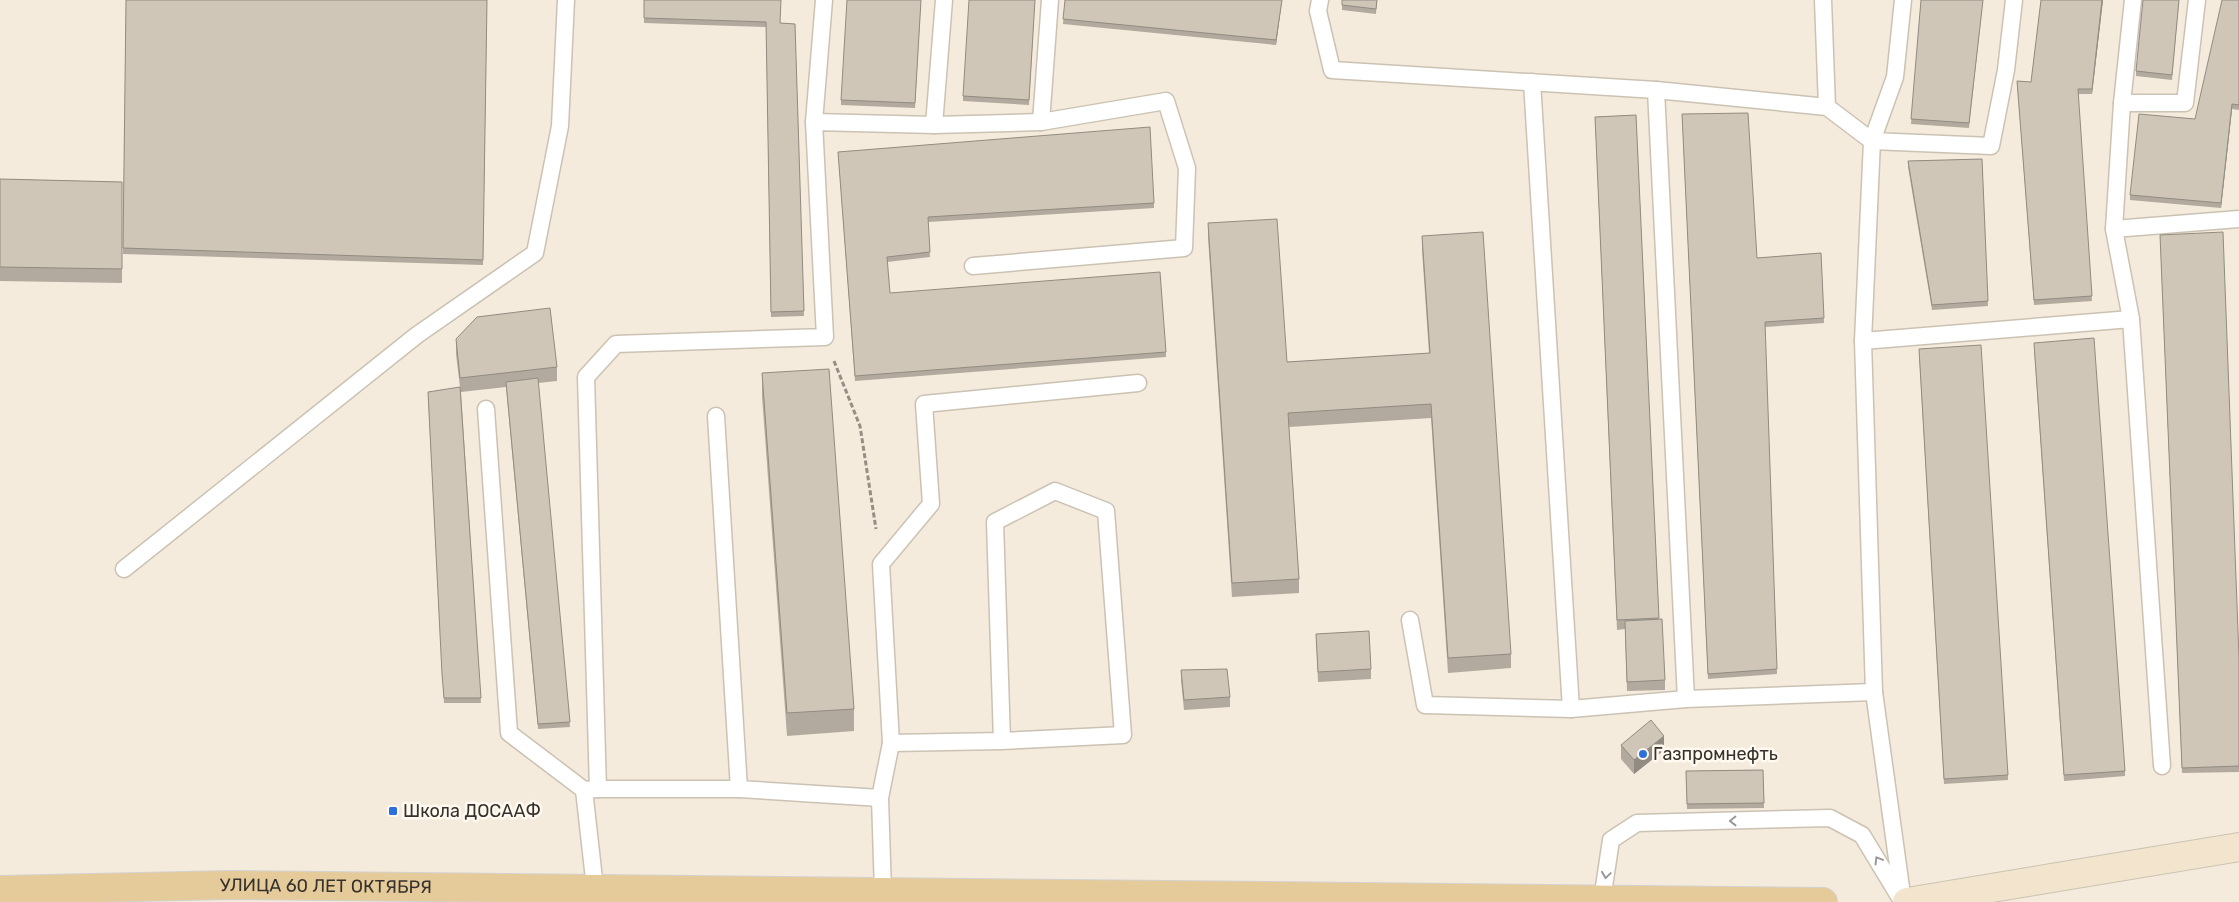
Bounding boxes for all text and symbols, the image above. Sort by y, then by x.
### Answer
place label: Газпромнефть [1653,743,1778,765]
marker: Газпромнефть [1637,748,1649,760]
place label: Школа ДОСААФ [403,800,541,822]
marker: Школа ДОСААФ [387,805,399,817]
one-way arrow [1729,815,1737,826]
one-way arrow [1874,857,1884,866]
one-way arrow [1601,871,1612,879]
street label: УЛИЦА 60 ЛЕТ ОКТЯБРЯ [220,874,432,898]

